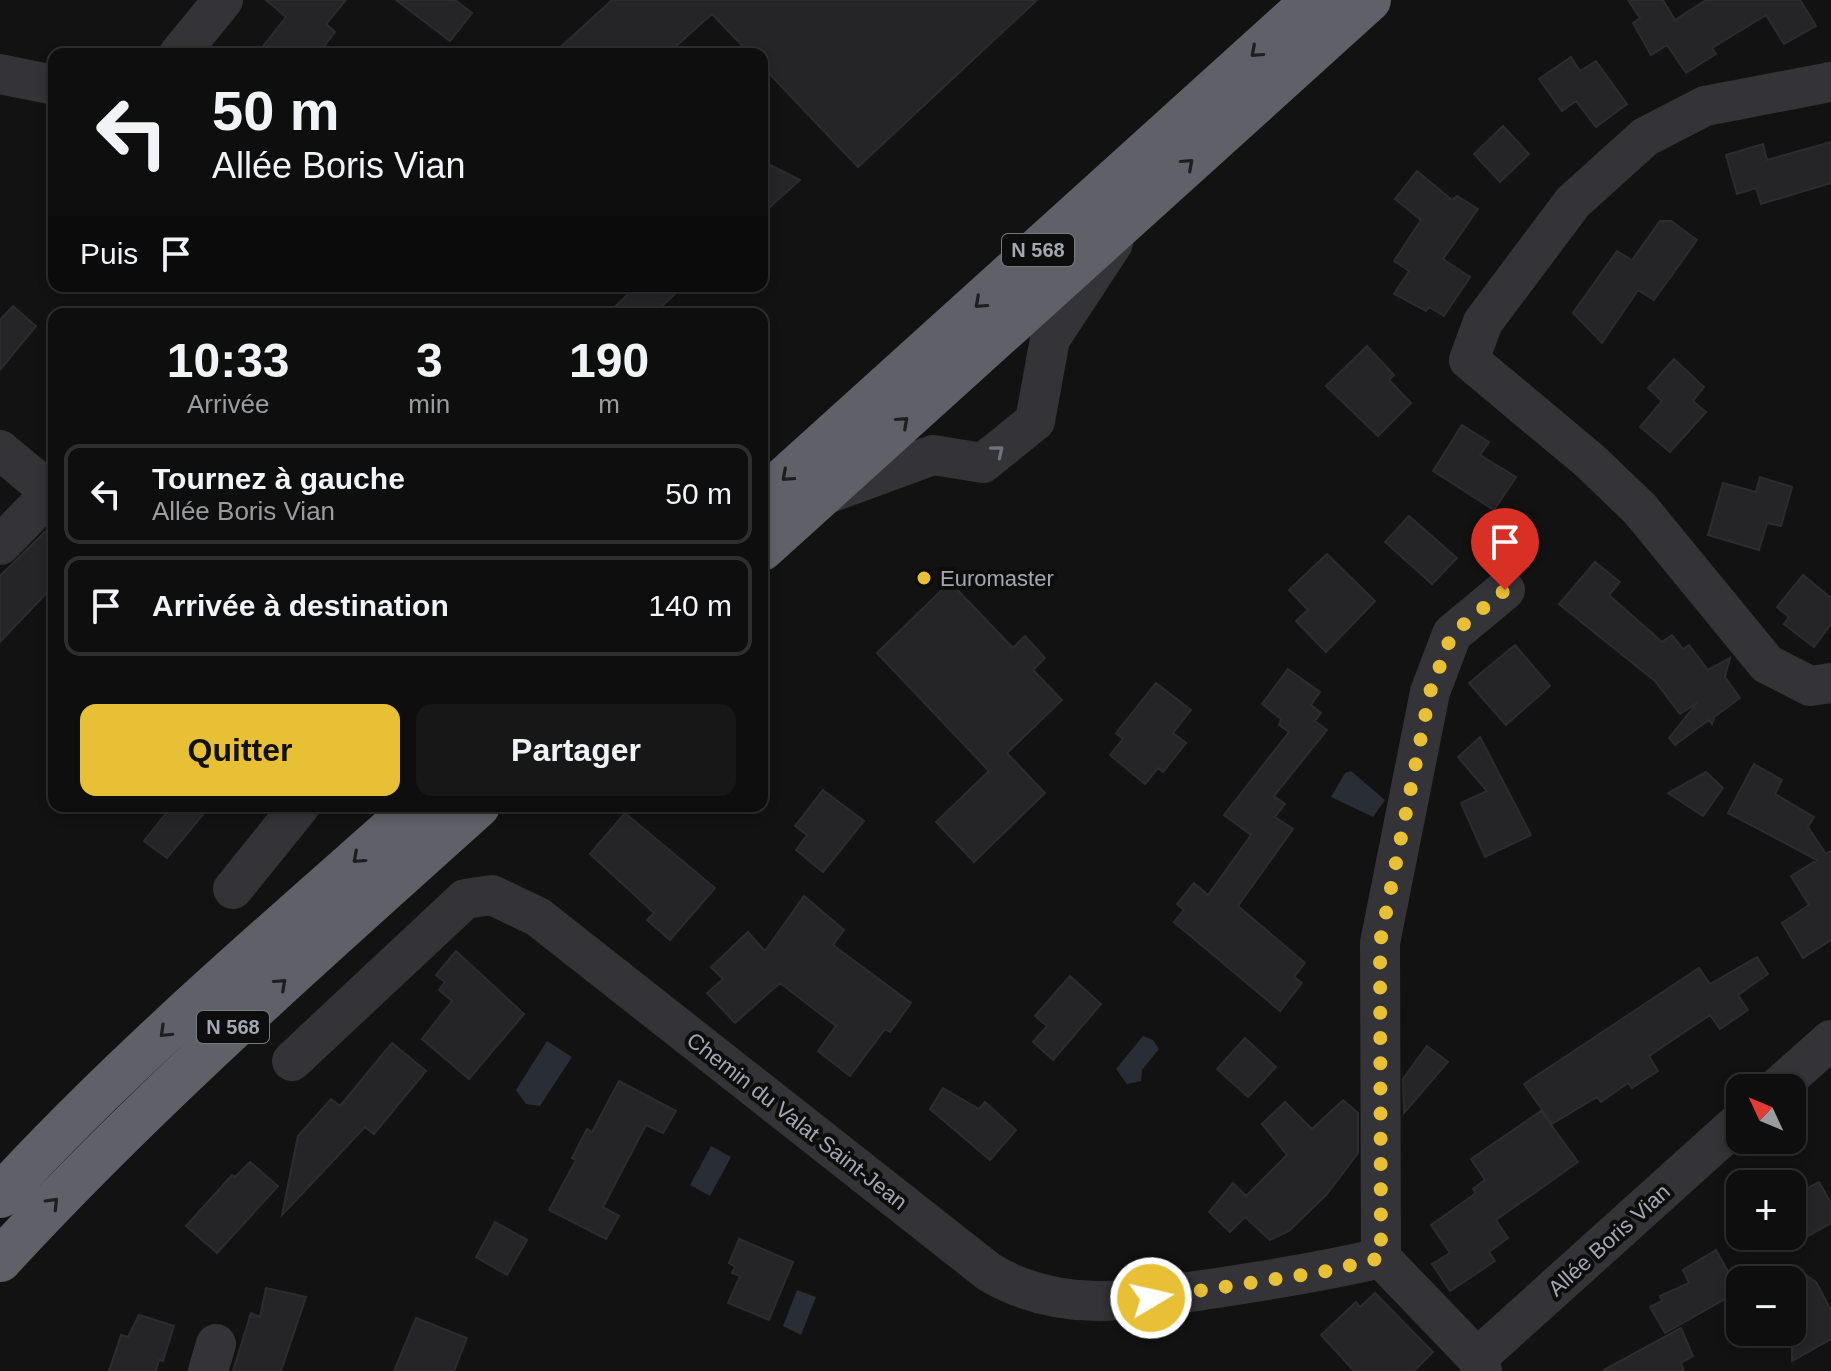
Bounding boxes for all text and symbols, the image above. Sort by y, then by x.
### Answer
one-way arrow [1250,43,1265,57]
text: 50 m [212,79,340,142]
icon: left [80,80,184,184]
text: Allée Boris Vian [212,145,465,186]
one-way arrow [1179,159,1194,174]
icon: arrive [154,232,198,276]
road number: N 568 [1002,234,1074,266]
text: Puis [80,237,138,270]
one-way arrow [975,293,990,307]
text: 10:33 [167,334,290,387]
text: 3 [416,334,443,387]
text: 190 [569,334,649,387]
text: Arrivée [187,389,269,419]
text: min [408,389,450,419]
text: m [598,389,620,419]
one-way arrow [894,417,908,431]
one-way arrow [989,446,1003,461]
text: Tournez à gauche [152,462,405,495]
one-way arrow [782,467,796,482]
icon: left [84,472,128,516]
text: 50 m [665,477,732,510]
text: Allée Boris Vian [152,496,335,526]
pin [1471,508,1539,590]
icon: arrive [1483,520,1527,564]
place label: Euromaster [940,566,1054,591]
marker: Euromaster [915,569,933,587]
icon: arrive [84,584,128,628]
text: Arrivée à destination [152,589,449,622]
text: 140 m [649,589,732,622]
button: Quitter [80,704,400,796]
button: Partager [416,704,736,796]
one-way arrow [353,848,368,863]
one-way arrow [271,979,286,993]
road number: N 568 [197,1011,269,1043]
one-way arrow [160,1022,174,1037]
street label: Chemin du Valat Saint-Jean [682,1027,912,1215]
north arrow [1726,1074,1806,1154]
map controls [1726,1074,1806,1346]
button: + [1726,1170,1806,1250]
street label: Allée Boris Vian [1543,1179,1675,1301]
one-way arrow [44,1198,58,1212]
position arrow [1109,1256,1193,1340]
button: − [1726,1266,1806,1346]

